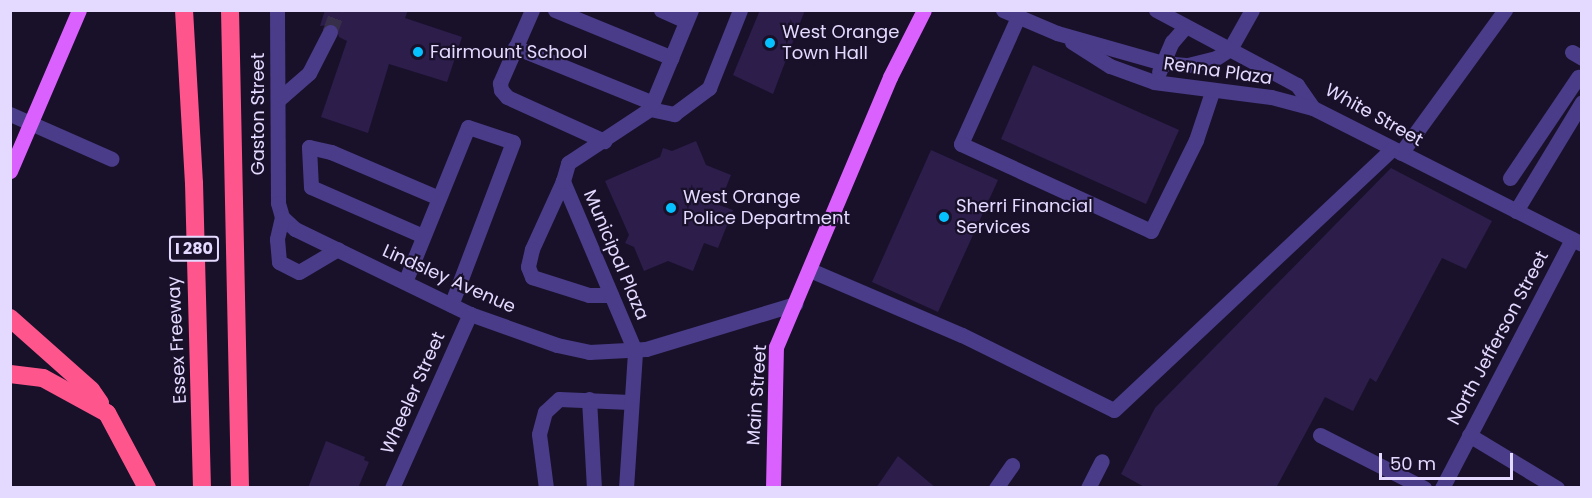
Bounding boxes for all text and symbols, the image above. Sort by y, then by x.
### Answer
place label: West Orange Town Hall [782,22,899,64]
marker: West Orange Town Hall [763,36,777,50]
place label: Fairmount School [430,41,587,63]
marker: Fairmount School [411,45,425,59]
street label: Gaston Street [247,53,269,175]
street label: Renna Plaza [1162,53,1274,89]
street label: White Street [1321,79,1427,151]
street label: Municipal Plaza [579,187,653,323]
place label: West Orange Police Department [683,187,850,230]
place label: Sherri Financial Services [956,196,1093,238]
marker: West Orange Police Department [664,201,678,215]
marker: Sherri Financial Services [937,210,951,224]
road number: I 280 [168,236,220,262]
street label: Lindsley Avenue [379,240,519,318]
street label: North Jefferson Street [1443,247,1553,429]
street label: Essex Freeway [163,276,191,404]
street label: Wheeler Street [376,329,450,457]
street label: Main Street [743,344,771,446]
scale bar [1382,441,1516,479]
text: 50 m [1390,451,1436,476]

